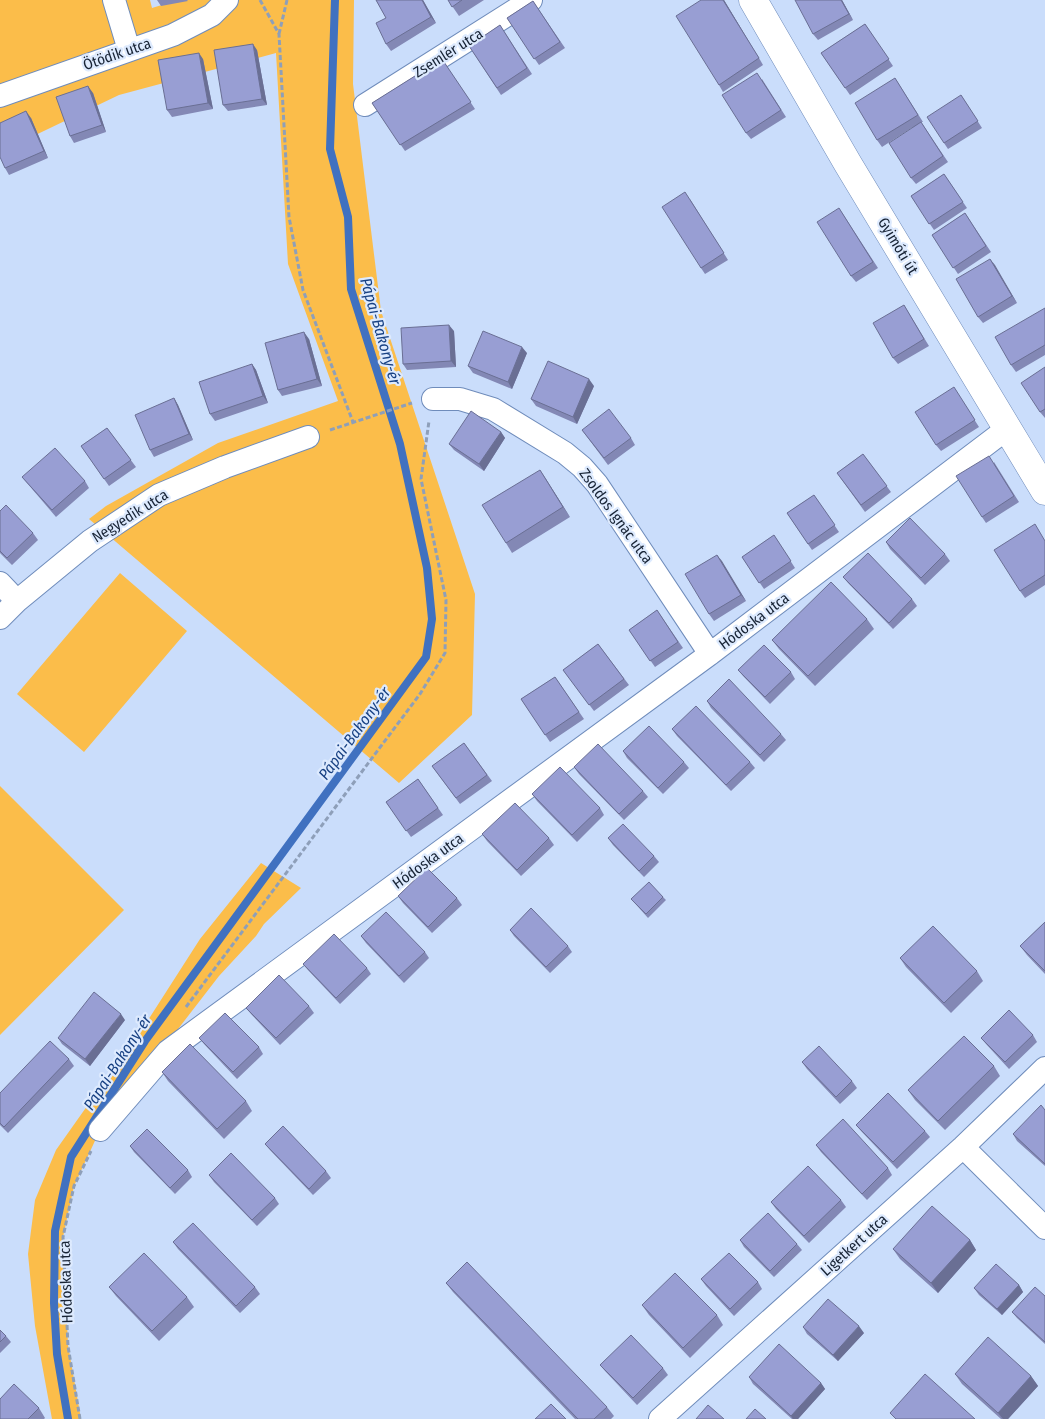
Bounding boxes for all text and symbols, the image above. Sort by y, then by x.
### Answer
street label: Zsemlér utca [410,25,486,81]
street label: Ötödik utca [81,34,153,74]
street label: Gyimóti út [874,214,922,278]
water label: Pápai-Bakony-ér [356,276,405,387]
street label: Zsoldos Ignác utca [575,465,657,567]
street label: Negyedik utca [89,486,171,546]
street label: Hódoska utca [715,589,793,653]
water label: Pápai-Bakony-ér [314,683,395,783]
street label: Hódoska utca [389,829,467,893]
water label: Pápai-Bakony-ér [79,1011,156,1114]
street label: Ligetkert utca [817,1210,891,1280]
street label: Hódoska utca [56,1240,76,1324]

